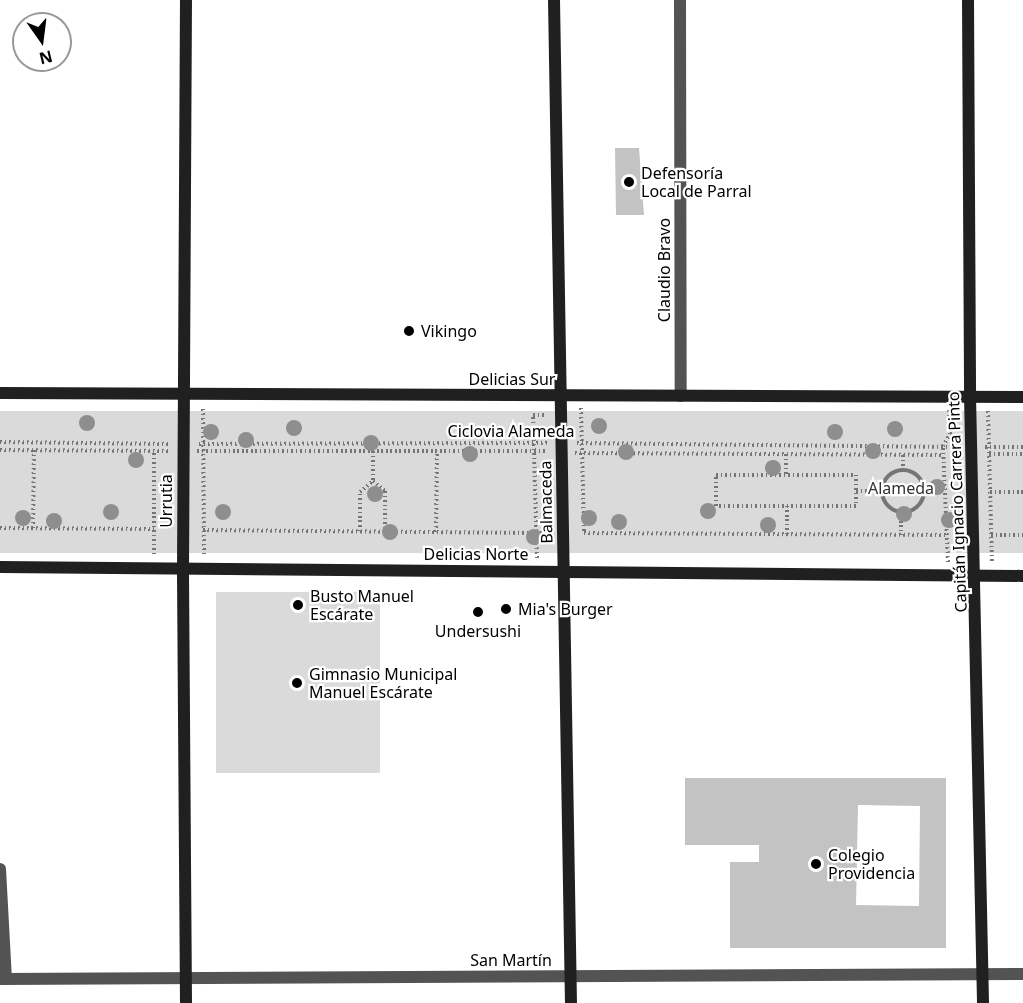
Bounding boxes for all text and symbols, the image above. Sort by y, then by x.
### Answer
north arrow [12,12,72,72]
text: N [37,45,55,70]
place label: Defensoría Local de Parral [641,163,752,201]
marker: Defensoría Local de Parral [622,175,636,189]
street label: Claudio Bravo [654,218,674,322]
place label: Vikingo [421,321,477,341]
marker: Vikingo [402,324,416,338]
street label: Delicias Sur [469,369,555,389]
street label: Capitán Ignacio Carrera Pinto [944,391,970,613]
street label: Ciclovia Alameda [448,421,574,441]
street label: Balmaceda [536,460,556,544]
street label: Urrutia [156,474,176,528]
park label: Alameda [868,478,934,498]
street label: Delicias Norte [424,544,528,564]
place label: Busto Manuel Escárate [310,586,414,624]
marker: Busto Manuel Escárate [291,598,305,612]
place label: Mia's Burger [518,599,613,619]
marker: Mia's Burger [499,602,513,616]
marker: Undersushi [471,605,485,619]
place label: Undersushi [435,621,521,641]
place label: Gimnasio Municipal Manuel Escárate [309,664,457,702]
marker: Gimnasio Municipal Manuel Escárate [290,676,304,690]
place label: Colegio Providencia [828,845,915,883]
marker: Colegio Providencia [809,857,823,871]
street label: San Martín [470,950,552,970]

